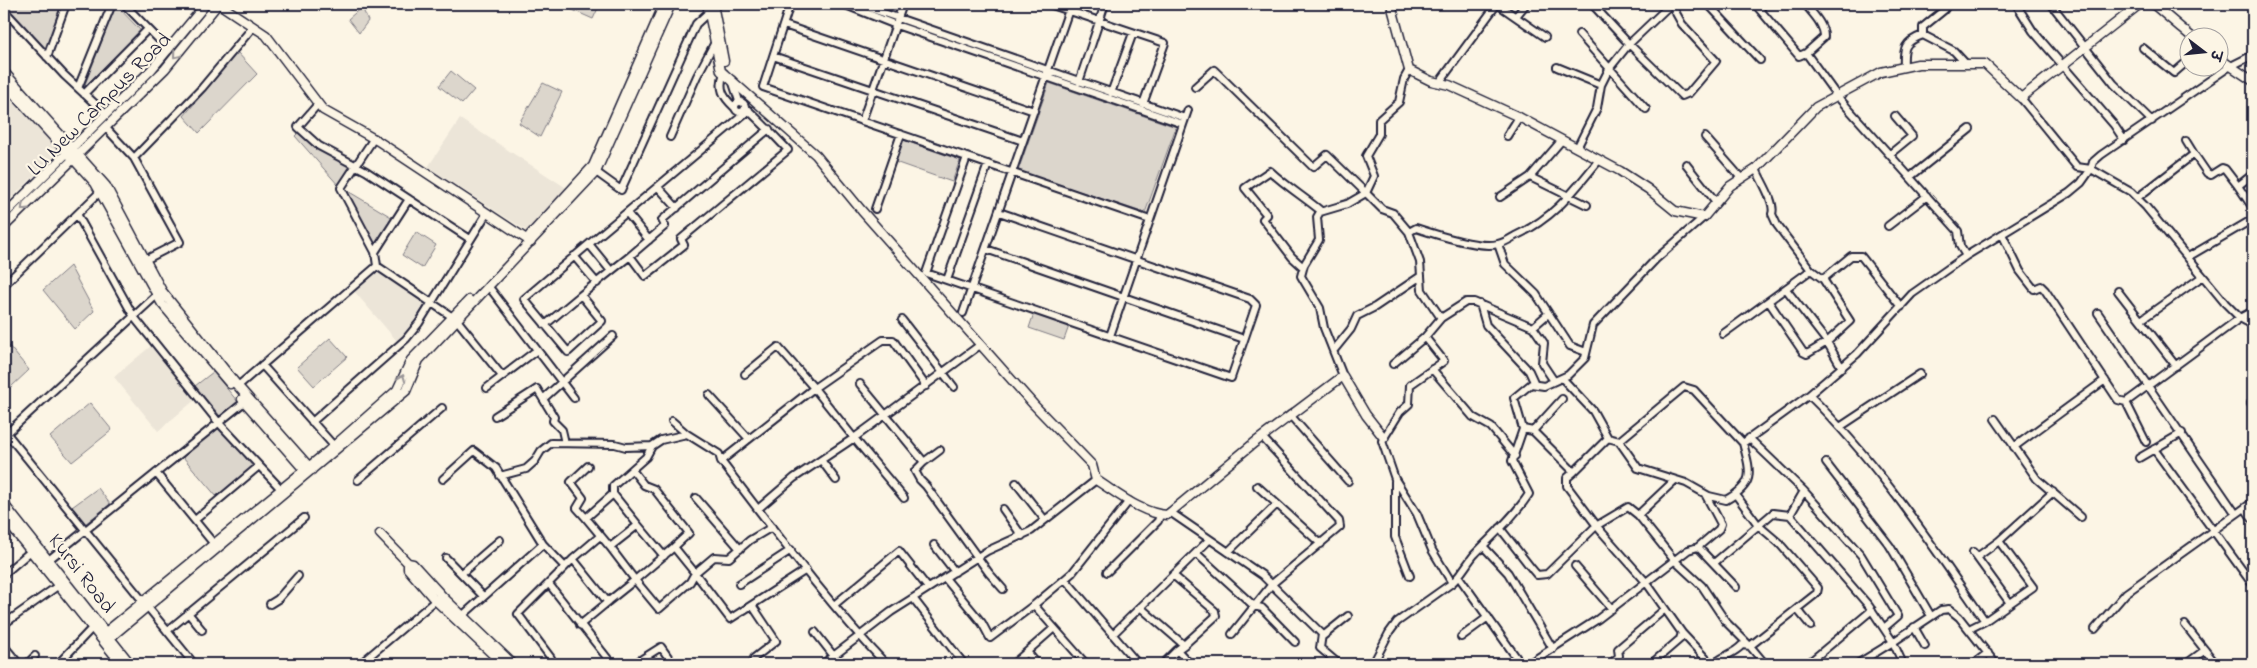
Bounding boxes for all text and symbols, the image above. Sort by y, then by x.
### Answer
street label: LU New Campus Road [21,26,179,184]
north arrow [2180,28,2230,78]
text: उ [2203,46,2227,64]
one-way arrow [173,50,182,59]
one-way arrow [21,201,30,210]
one-way arrow [396,374,406,383]
street label: Kursi Road [40,528,122,620]

